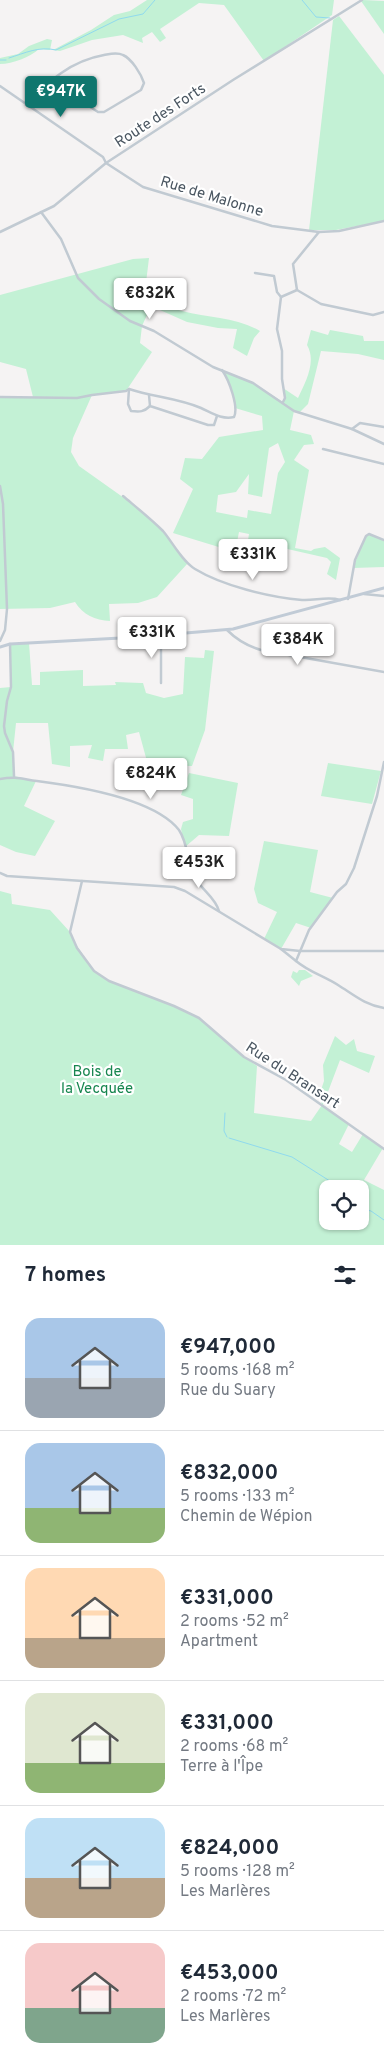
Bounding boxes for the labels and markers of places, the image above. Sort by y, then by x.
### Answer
pin: €947K [26,76,96,118]
pin: €832K [115,278,185,320]
pin: €331K [218,538,288,581]
pin: €331K [117,616,187,659]
pin: €384K [263,624,333,666]
pin: €824K [116,758,186,800]
pin: €453K [164,846,234,889]

